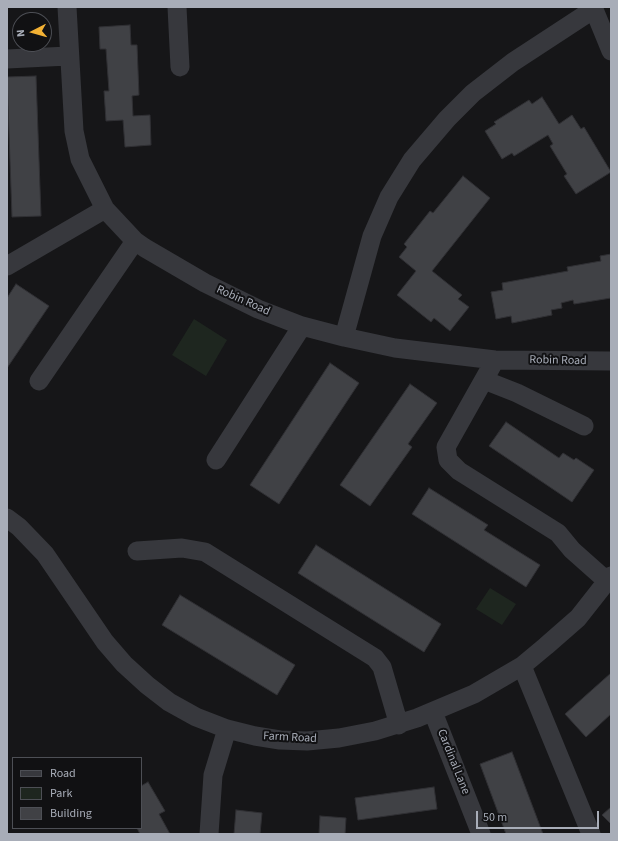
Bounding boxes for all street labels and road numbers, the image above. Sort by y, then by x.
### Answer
street label: Robin Road [214,283,272,319]
street label: Robin Road [529,353,587,369]
street label: Cardinal Lane [433,727,473,797]
street label: Farm Road [263,729,317,747]

